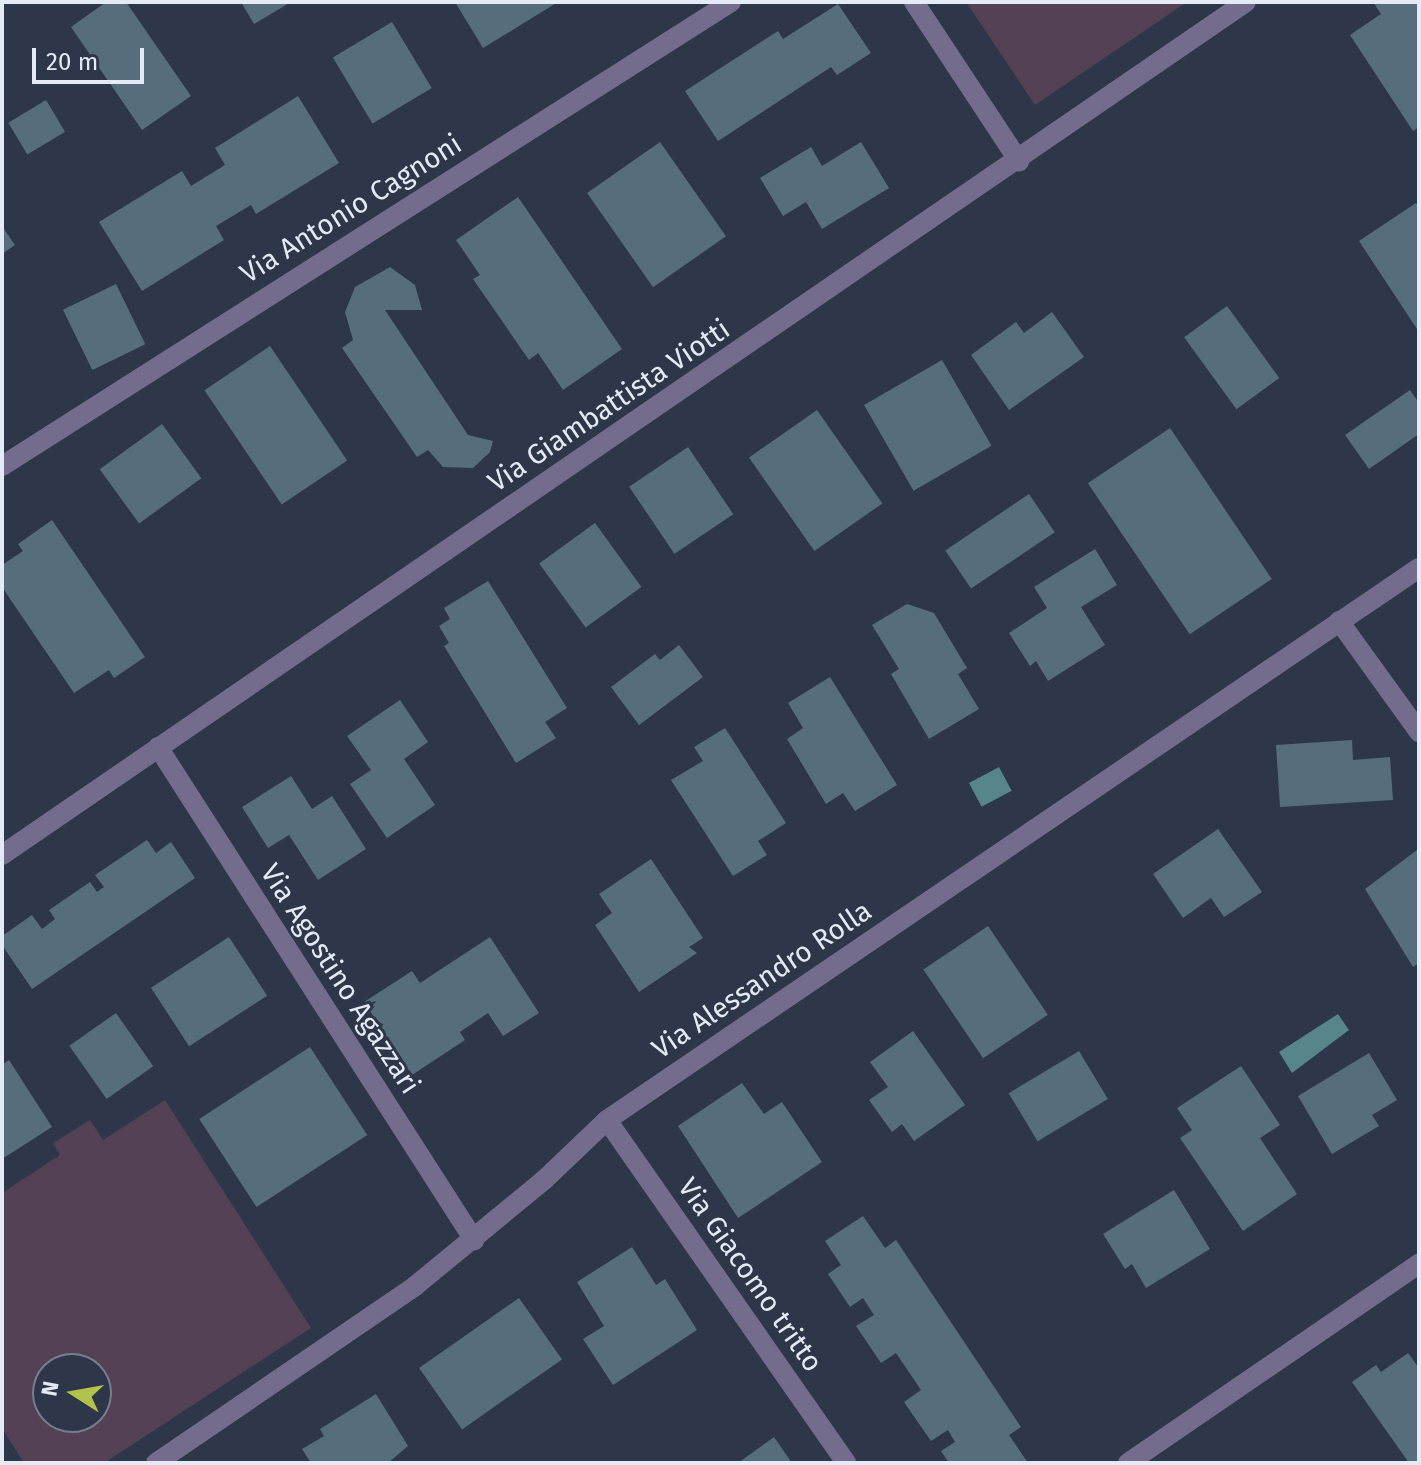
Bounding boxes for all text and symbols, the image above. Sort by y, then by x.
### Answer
scale bar [36,32,148,82]
text: 20 m [46,48,98,76]
street label: Via Antonio Cagnoni [234,127,468,291]
street label: Via Giambattista Viotti [482,313,736,499]
street label: Via Agostino Agazzari [253,858,427,1100]
street label: Via Alessandro Rolla [646,894,878,1066]
street label: Via Giacomo tritto [671,1172,829,1378]
north arrow [32,1353,112,1433]
text: N [35,1379,65,1398]

